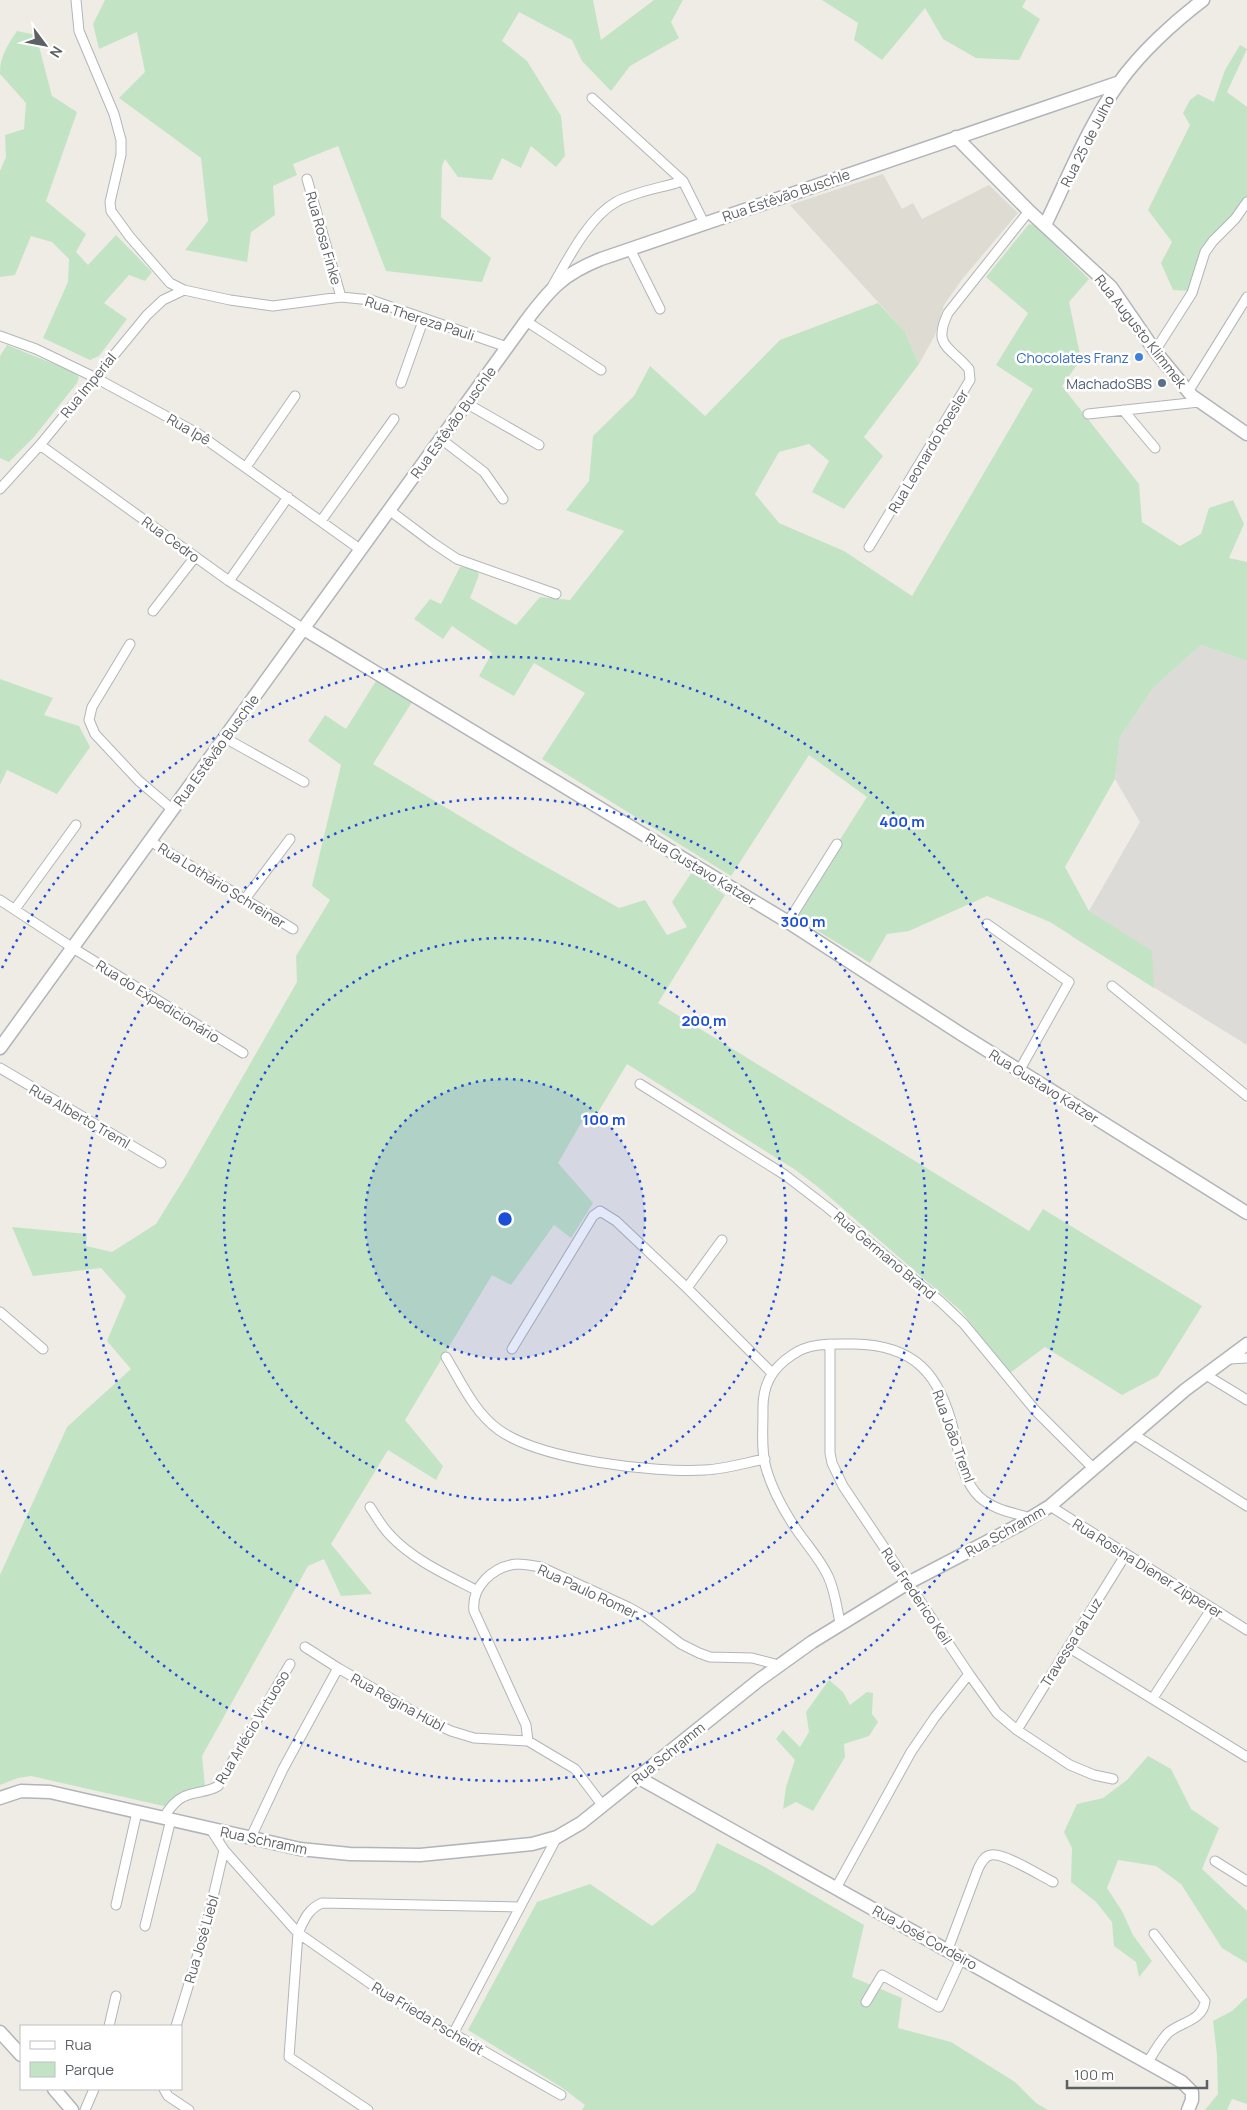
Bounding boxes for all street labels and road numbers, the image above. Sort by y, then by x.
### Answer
street label: Rua 25 de Julho [1056,92,1118,190]
street label: Rua Estêvão Buschle [720,164,852,226]
street label: Rua Rosa Finke [302,189,346,287]
street label: Rua Augusto Klimmek [1091,270,1192,392]
street label: Rua Thereza Pauli [363,291,477,345]
street label: Rua Imperial [56,348,120,422]
street label: Rua Estêvão Buschle [406,362,500,482]
street label: Rua Leonardo Roesler [884,386,972,516]
street label: Rua Ipê [164,409,214,449]
street label: Rua Cedro [138,512,204,566]
street label: Rua Estêvão Buschle [169,690,263,810]
street label: Rua Gustavo Katzer [642,828,760,910]
street label: Rua Lothário Schreiner [155,838,289,932]
street label: Rua do Expedicionário [93,955,223,1047]
street label: Rua Gustavo Katzer [986,1045,1102,1127]
street label: Rua Alberto Treml [26,1079,134,1153]
street label: Rua Germano Brand [830,1207,940,1303]
street label: Rua João Treml [928,1387,980,1485]
street label: Rua Schramm [962,1501,1049,1561]
street label: Rua Rosina Diener Zipperer [1069,1514,1227,1622]
street label: Rua Frederico Keil [877,1544,957,1648]
street label: Rua Paulo Romer [535,1559,641,1623]
street label: Travessa da Luz [1036,1594,1106,1690]
street label: Rua Arlécio Virtuoso [211,1667,293,1787]
street label: Rua Regina Hübl [348,1668,448,1736]
street label: Rua Schramm [628,1718,709,1788]
street label: Rua Schramm [219,1821,309,1859]
street label: Rua José Liebl [179,1893,223,1985]
street label: Rua José Cordeiro [869,1900,981,1974]
street label: Rua Frieda Pscheidt [369,1977,488,2059]

